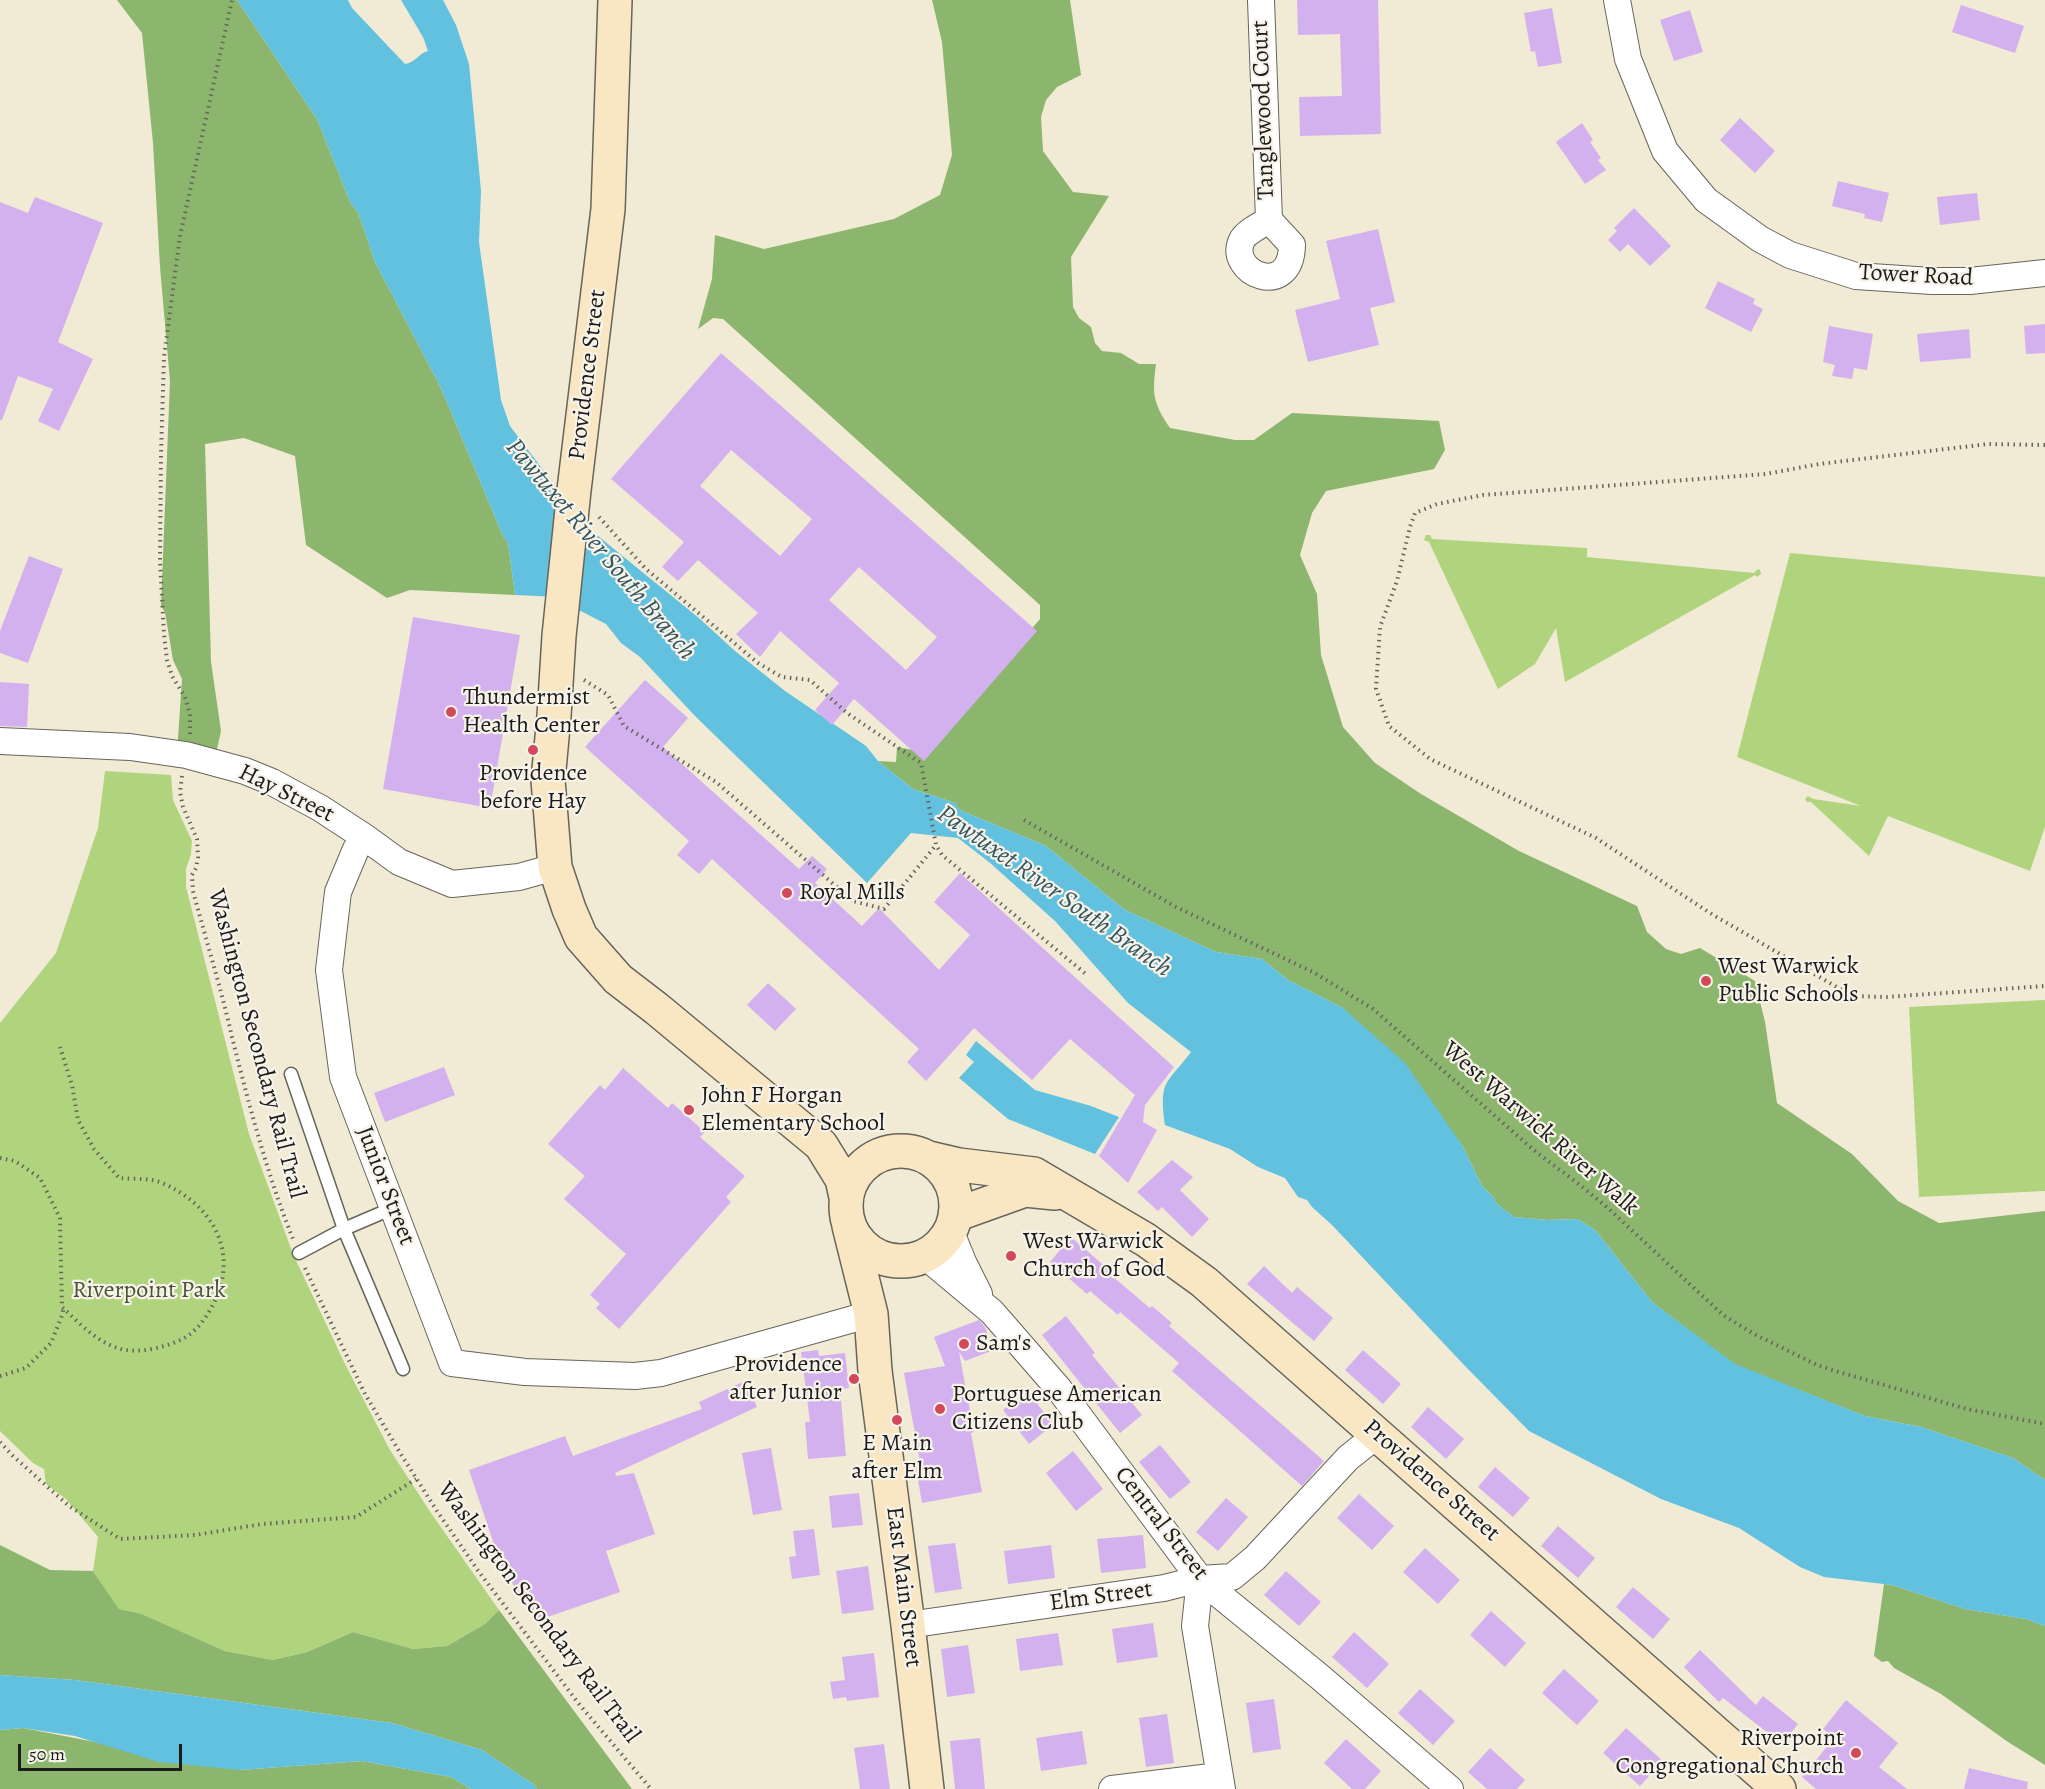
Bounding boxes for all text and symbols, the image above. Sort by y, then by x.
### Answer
street label: Tanglewood Court [1246,20,1282,200]
street label: Tower Road [1858,259,1974,293]
street label: Providence Street [563,288,613,462]
water label: Pawtuxet River South Branch [498,433,702,667]
place label: Thundermist Health Center [463,684,600,740]
marker: Thundermist Health Center [444,705,458,719]
marker: Providence before Hay [526,743,540,757]
street label: Hay Street [233,759,339,829]
place label: Providence before Hay [479,760,587,816]
water label: Pawtuxet River South Branch [931,799,1177,985]
place label: Royal Mills [799,879,905,907]
street label: Washington Secondary Rail Trail [201,886,311,1202]
marker: Royal Mills [780,886,794,900]
place label: West Warwick Public Schools [1718,953,1859,1009]
marker: West Warwick Public Schools [1699,974,1713,988]
street label: West Warwick River Walk [1436,1036,1644,1222]
place label: John F Horgan Elementary School [701,1082,885,1138]
marker: John F Horgan Elementary School [682,1103,696,1117]
street label: Junior Street [349,1123,421,1249]
place label: West Warwick Church of God [1023,1228,1166,1284]
marker: West Warwick Church of God [1004,1249,1018,1263]
park label: Riverpoint Park [72,1277,226,1305]
place label: Sam's [976,1330,1031,1358]
marker: Sam's [957,1337,971,1351]
place label: Providence after Junior [729,1351,842,1407]
marker: Providence after Junior [847,1372,861,1386]
place label: Portuguese American Citizens Club [952,1381,1162,1437]
marker: Portuguese American Citizens Club [933,1402,947,1416]
marker: E Main after Elm [890,1413,904,1427]
street label: Providence Street [1357,1414,1505,1548]
place label: E Main after Elm [851,1430,943,1486]
street label: Central Street [1108,1461,1214,1587]
street label: Washington Secondary Rail Trail [431,1477,645,1749]
street label: East Main Street [879,1505,927,1669]
street label: Elm Street [1048,1576,1154,1618]
place label: Riverpoint Congregational Church [1616,1725,1844,1781]
scale bar [21,1732,184,1770]
text: 50 m [29,1742,65,1766]
marker: Riverpoint Congregational Church [1849,1746,1863,1760]

